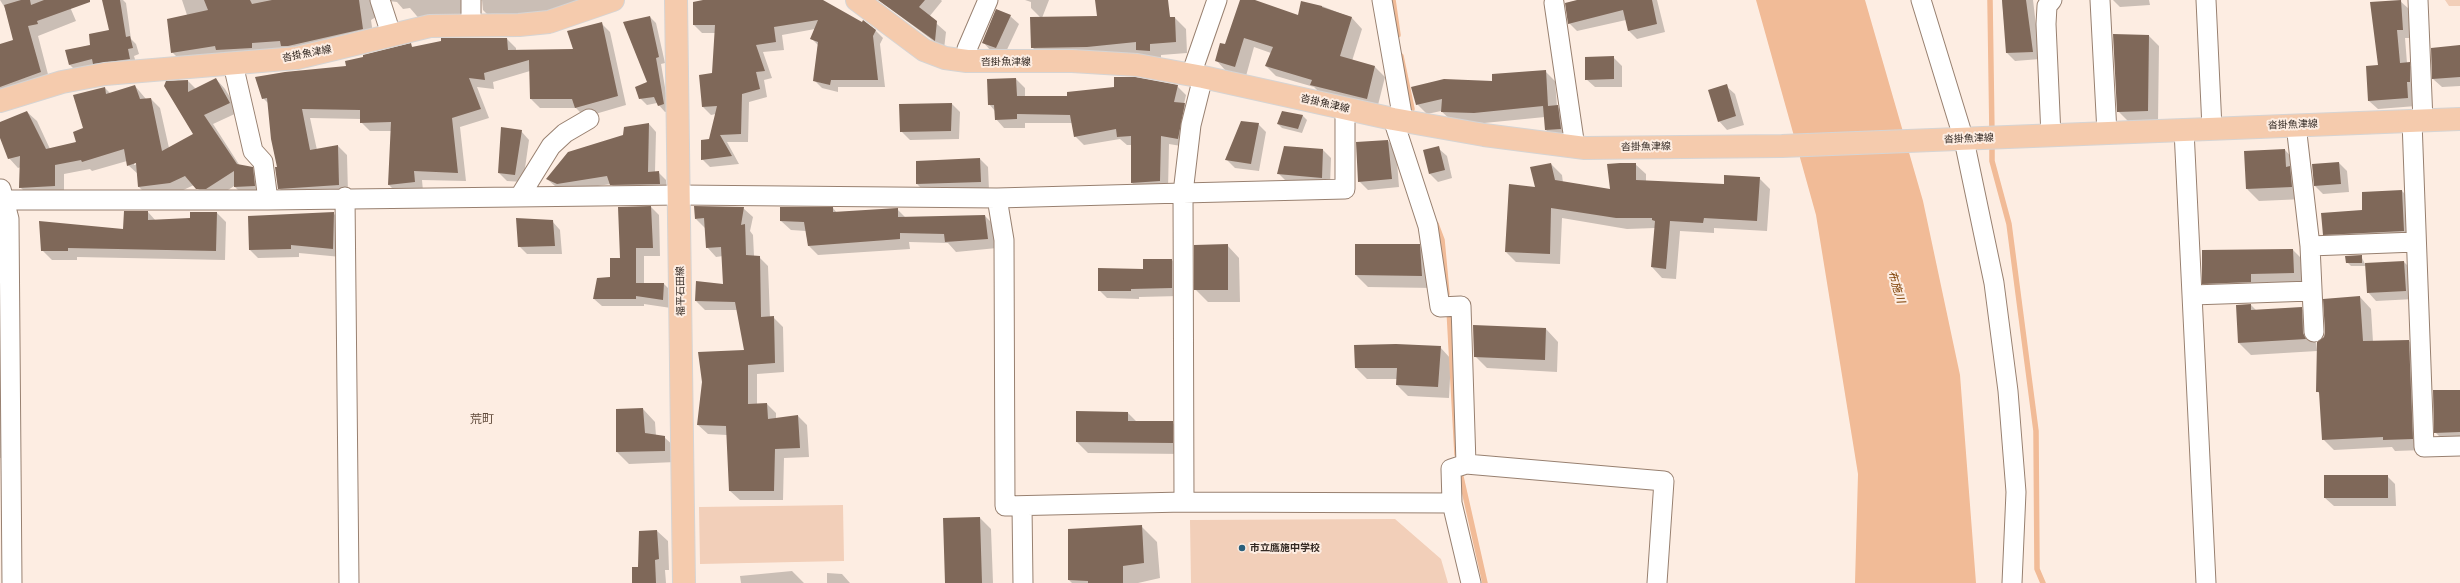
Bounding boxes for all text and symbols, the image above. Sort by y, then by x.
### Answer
street label: 沓掛魚津線 [281,43,333,65]
street label: 沓掛魚津線 [981,56,1031,68]
street label: 沓掛魚津線 [1299,93,1351,115]
street label: 沓掛魚津線 [2268,118,2318,132]
street label: 沓掛魚津線 [1944,132,1994,146]
street label: 沓掛魚津線 [1621,141,1671,153]
street label: 福平石田線 [675,266,687,316]
water label: 布施川 [1885,269,1907,305]
district label: 荒町 [470,413,494,427]
place label: 市立鷹施中学校 [1250,542,1320,554]
marker: 市立鷹施中学校 [1237,543,1247,553]

